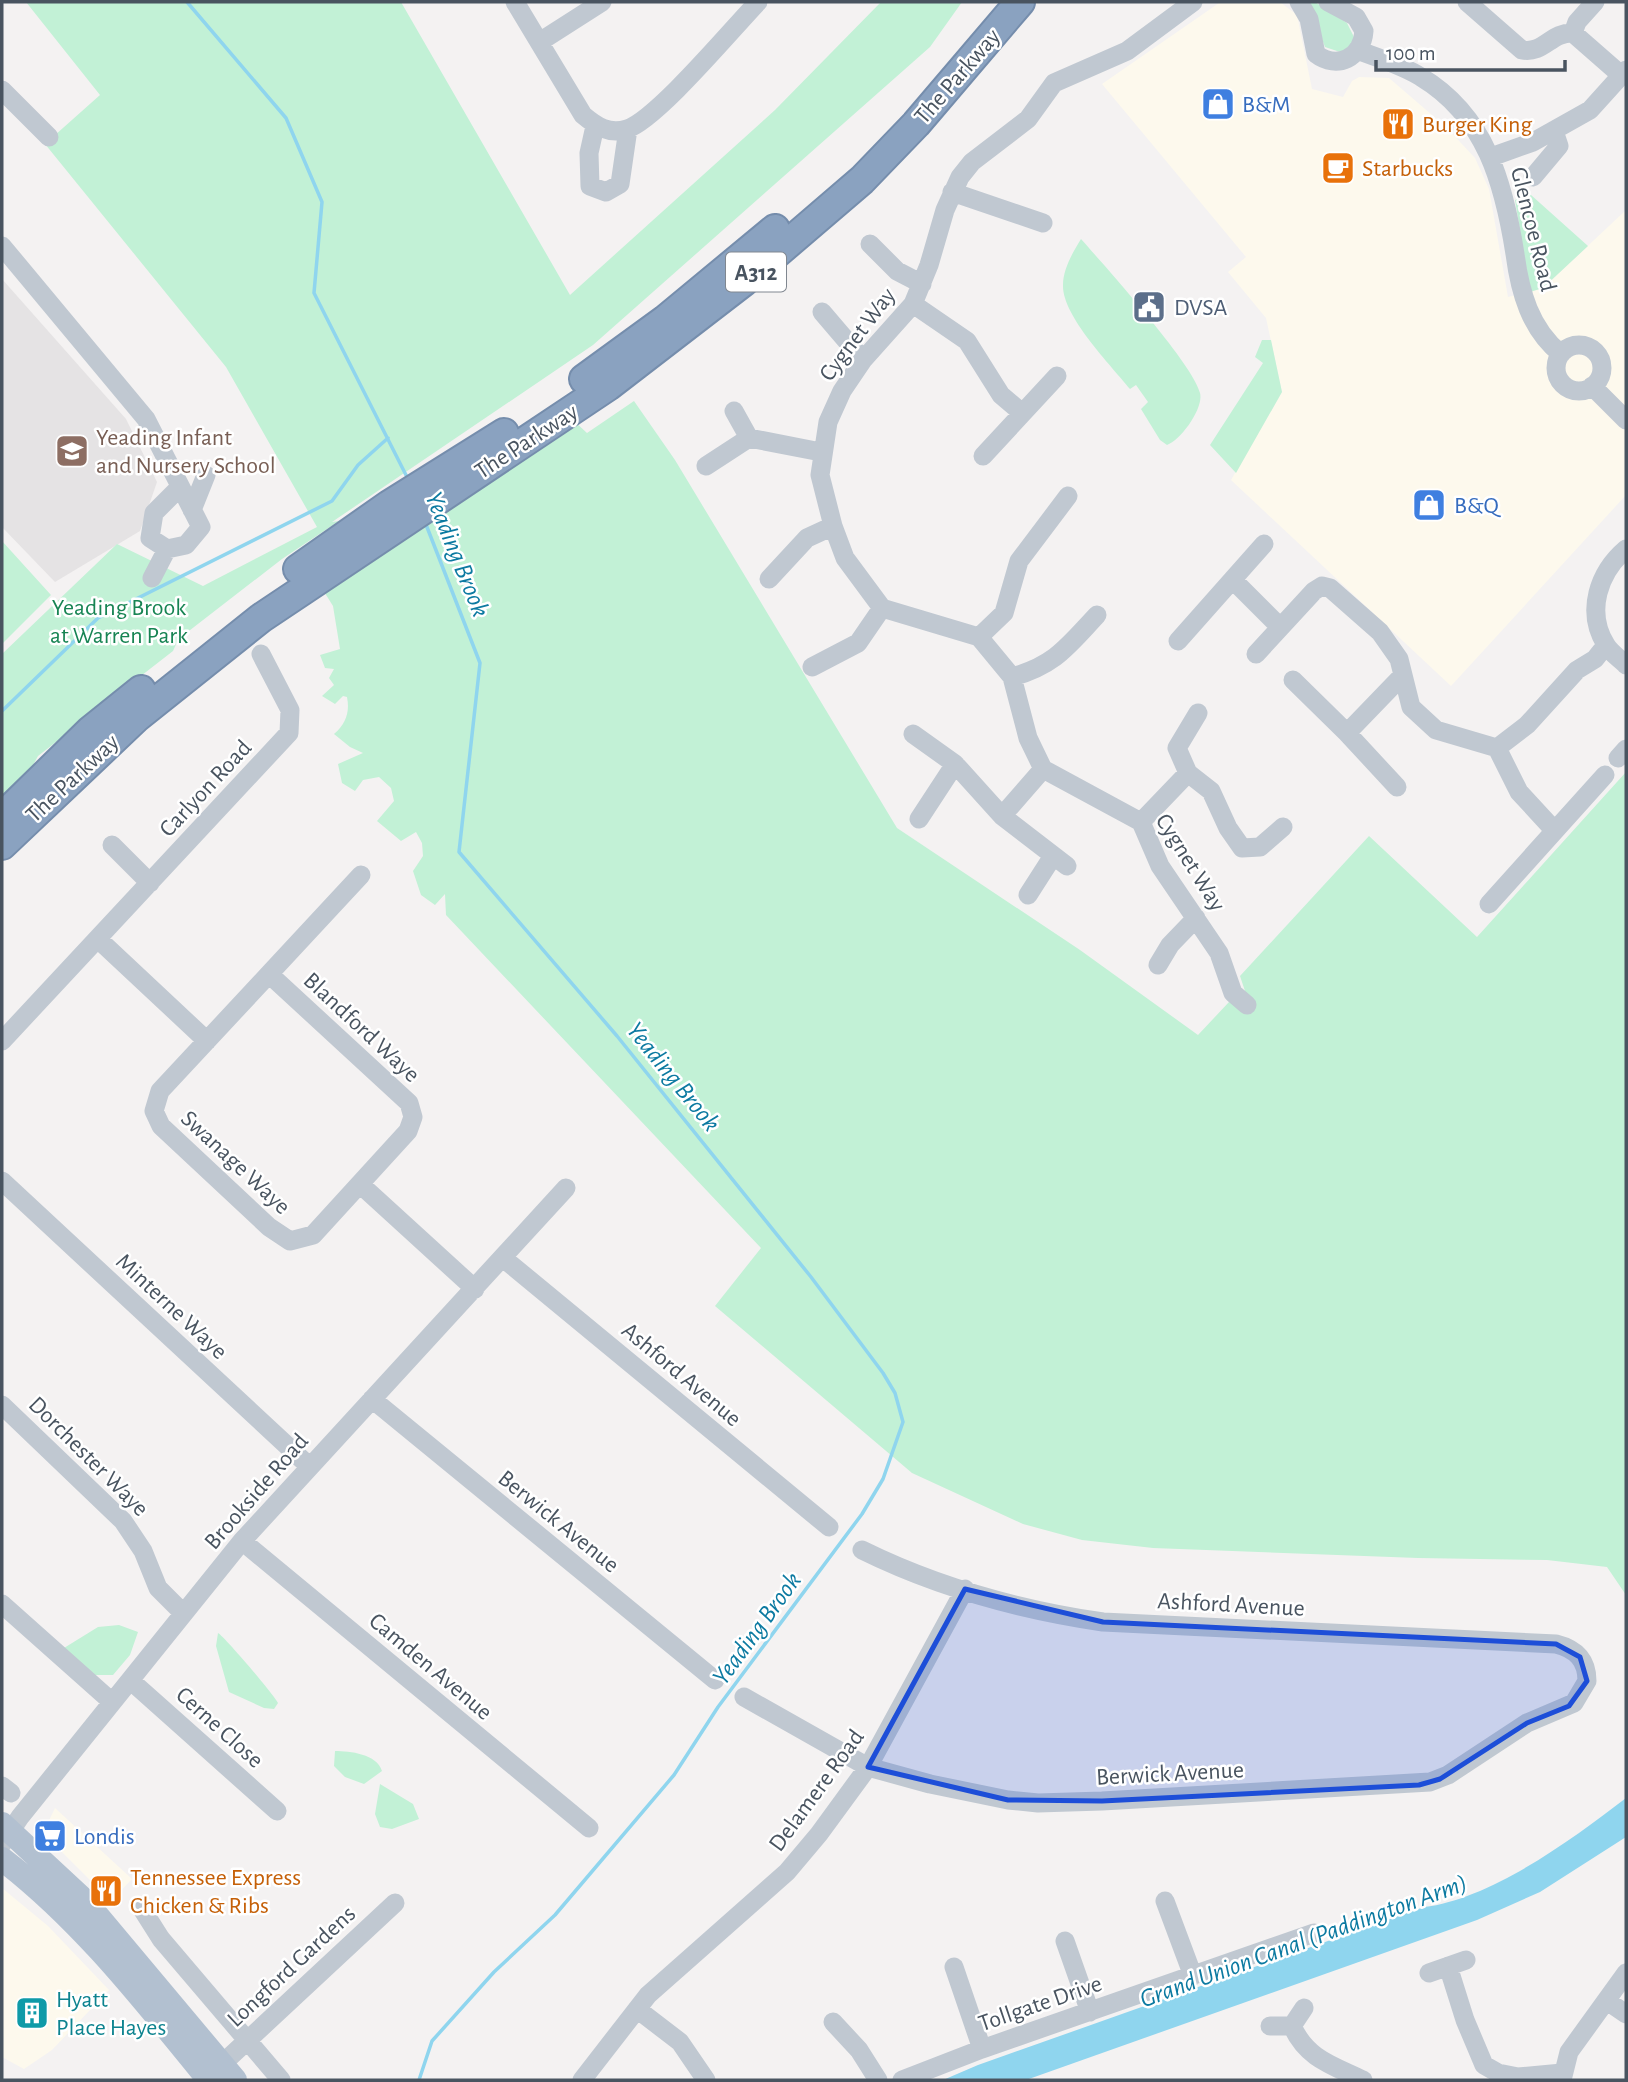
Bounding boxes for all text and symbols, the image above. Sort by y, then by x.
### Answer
street label: The Parkway [910,25,1005,129]
scale bar [1376,28,1565,72]
text: 100 m [1386,43,1436,64]
shop icon: B&M [1199,85,1237,123]
place label: B&M [1242,93,1290,117]
restaurant icon: Burger King [1379,105,1417,143]
place label: Burger King [1422,113,1532,137]
cafe icon: Starbucks [1319,149,1357,187]
place label: Starbucks [1362,157,1453,181]
street label: Glencoe Road [1506,165,1560,294]
road number: A312 [726,252,786,292]
street label: Cygnet Way [815,284,900,386]
public building icon: DVSA [1130,288,1168,326]
place label: DVSA [1174,296,1228,320]
street label: The Parkway [471,400,582,484]
place label: Yeading Infant and Nursery School [96,426,276,478]
school or university icon: Yeading Infant and Nursery School [53,432,91,470]
shop icon: B&Q [1410,486,1448,524]
water label: Yeading Brook [420,488,494,621]
place label: B&Q [1454,494,1502,518]
park label: Yeading Brook at Warren Park [50,596,188,648]
street label: The Parkway [22,730,124,827]
street label: Carlyon Road [155,736,256,842]
street label: Cygnet Way [1151,810,1229,915]
street label: Blandford Waye [299,968,424,1087]
water label: Yeading Brook [622,1017,725,1136]
street label: Swanage Waye [176,1106,295,1219]
street label: Minterne Waye [111,1249,232,1364]
street label: Ashford Avenue [617,1318,746,1431]
street label: Dorchester Waye [24,1392,153,1521]
street label: Brookside Road [200,1429,313,1554]
street label: Berwick Avenue [493,1466,623,1578]
water label: Yeading Brook [707,1567,806,1690]
street label: Ashford Avenue [1157,1589,1305,1621]
street label: Camden Avenue [364,1609,496,1725]
street label: Cerne Close [171,1683,268,1773]
street label: Delamere Road [765,1725,869,1856]
street label: Berwick Avenue [1096,1758,1245,1790]
supermarket icon: Londis [31,1817,69,1855]
place label: Londis [74,1825,135,1849]
place label: Tennessee Express Chicken & Ribs [130,1866,301,1918]
water label: Grand Union Canal (Paddington Arm) [1136,1870,1470,2012]
restaurant icon: Tennessee Express Chicken & Ribs [87,1872,125,1910]
street label: Longford Gardens [223,1902,360,2032]
street label: Tollgate Drive [976,1972,1105,2036]
place label: Hyatt Place Hayes [56,1988,166,2040]
building icon: Hyatt Place Hayes [13,1994,51,2032]

